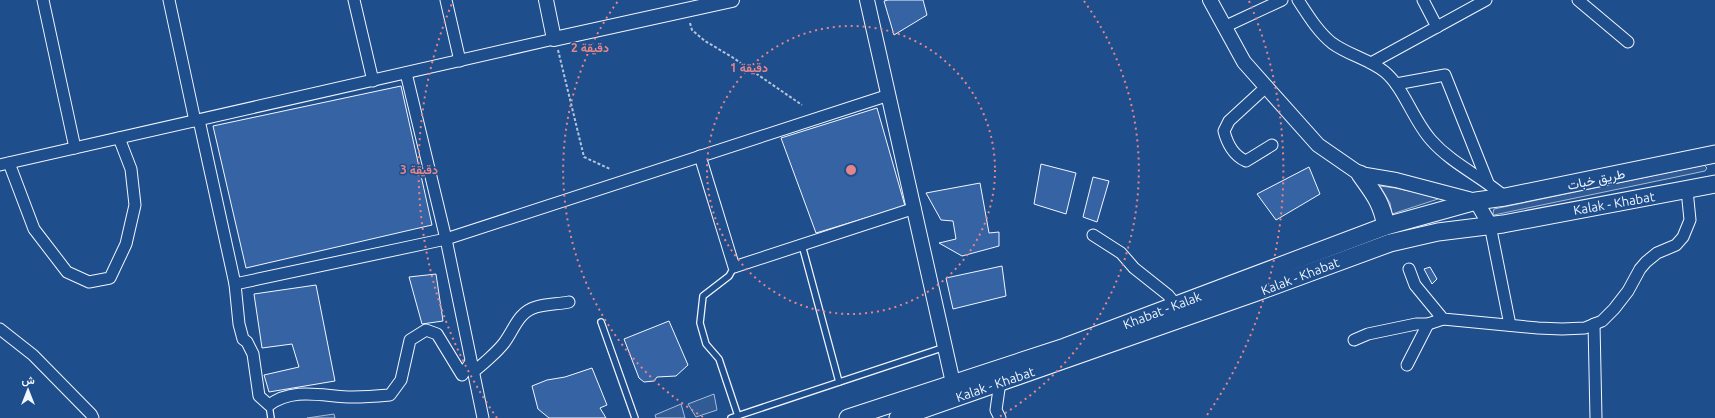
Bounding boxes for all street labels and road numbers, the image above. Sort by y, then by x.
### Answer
street label: طريق خبات [1566,166,1626,194]
street label: Kalak - Khabat [1572,189,1656,217]
street label: Kalak - Khabat [1259,255,1341,297]
street label: Khabat - Kalak [1121,289,1203,331]
street label: Kalak - Khabat [954,364,1036,404]

